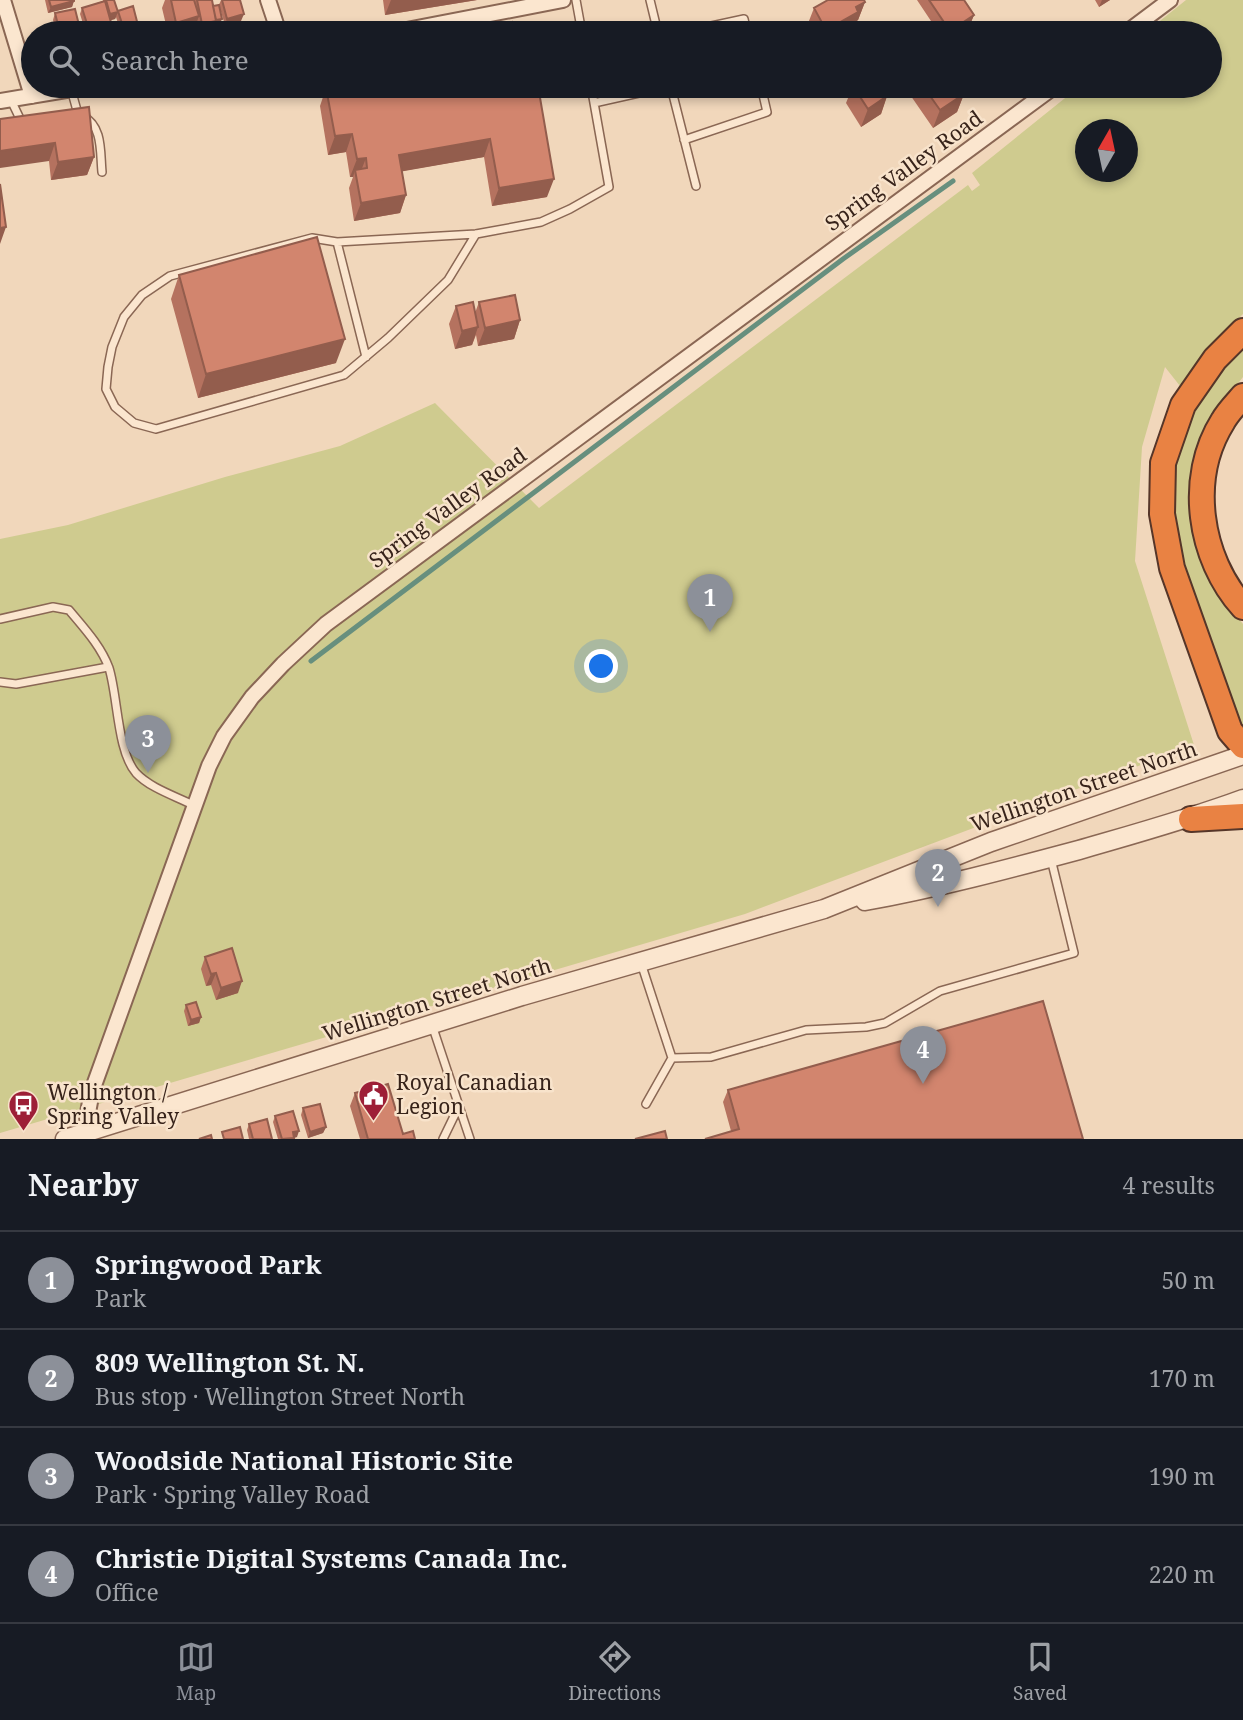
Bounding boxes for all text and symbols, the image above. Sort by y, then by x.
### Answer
search box [21,21,1222,98]
icon: search [45,41,83,79]
text: Search here [101,42,249,78]
street label: Spring Valley Road [819,104,988,237]
north arrow [1075,119,1138,182]
street label: Spring Valley Road [363,441,532,574]
pin: 1 [687,574,733,632]
your location [584,649,618,683]
pin: 3 [125,715,171,773]
street label: Wellington Street North [967,734,1201,838]
pin: 2 [915,849,961,907]
street label: Wellington Street North [319,951,555,1047]
pin: 4 [900,1026,946,1084]
place label: Royal Canadian Legion [396,1068,552,1120]
place label: Wellington / Spring Valley [47,1078,179,1130]
public building icon: Royal Canadian Legion [356,1078,390,1122]
bus stop icon: Wellington / Spring Valley [7,1088,41,1132]
text: Nearby [28,1164,139,1205]
text: 4 results [1122,1169,1215,1201]
text: Springwood Park [95,1246,322,1282]
text: 1 [45,1264,58,1296]
text: 50 m [1162,1264,1215,1296]
text: Park [95,1282,146,1314]
text: 809 Wellington St. N. [95,1344,365,1380]
text: 2 [45,1362,58,1394]
text: 170 m [1149,1362,1215,1394]
text: Bus stop · Wellington Street North [95,1380,465,1412]
text: Woodside National Historic Site [95,1442,513,1478]
text: 3 [45,1460,58,1492]
text: 190 m [1149,1460,1215,1492]
text: Park · Spring Valley Road [95,1478,370,1510]
text: Christie Digital Systems Canada Inc. [95,1540,568,1576]
text: 4 [45,1558,58,1590]
text: 220 m [1149,1558,1215,1590]
text: Office [95,1576,159,1608]
tab: Map [176,1638,216,1706]
tab: Directions [568,1638,661,1706]
tab: Saved [1013,1638,1067,1706]

